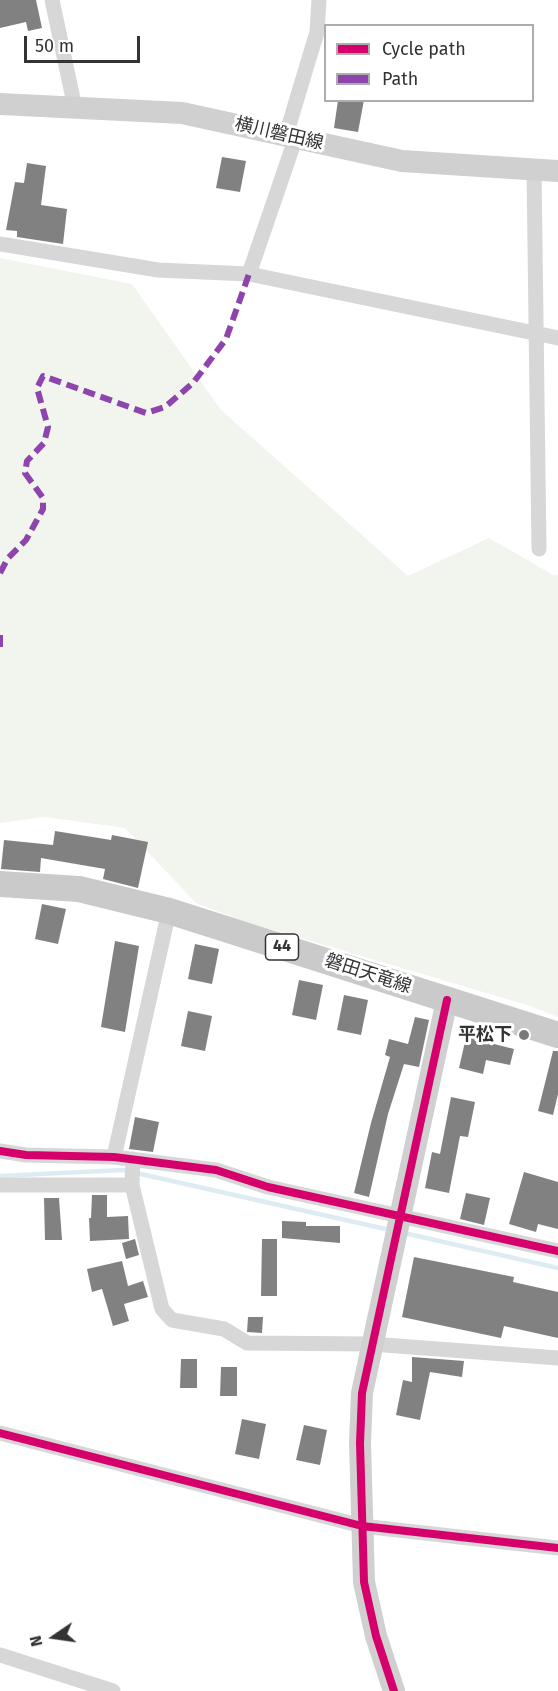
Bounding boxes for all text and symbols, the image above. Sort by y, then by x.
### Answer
scale bar [27,24,142,62]
legend [324,24,534,102]
text: 50 m [35,35,74,57]
text: Cycle path [382,38,466,60]
text: Path [382,68,418,90]
street label: 横川磐田線 [233,113,325,155]
road number: 44 [266,934,298,960]
street label: 磐田天竜線 [322,950,414,998]
place label: 平松下 [458,1024,512,1046]
marker: 平松下 [517,1028,531,1042]
north arrow [24,1607,84,1667]
text: N [26,1634,46,1648]

